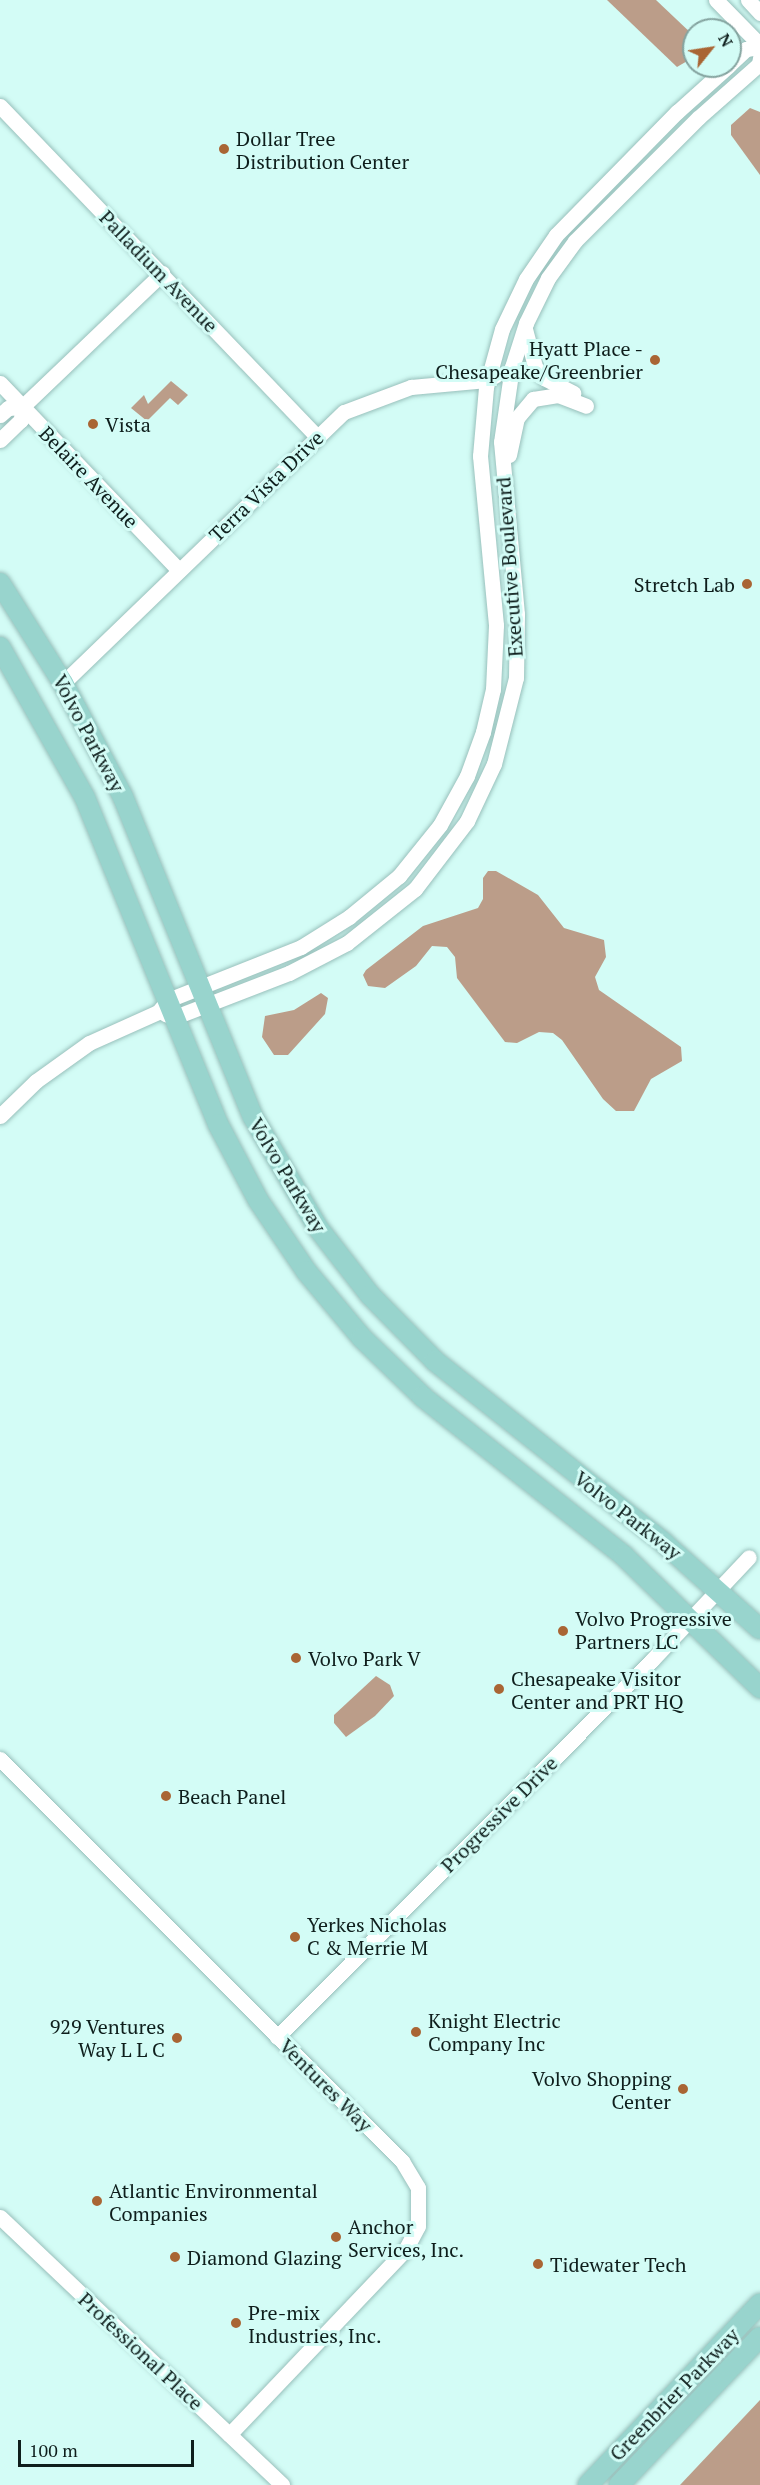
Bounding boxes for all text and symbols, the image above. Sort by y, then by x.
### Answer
north arrow [682,18,742,78]
text: N [713,29,738,51]
place label: Dollar Tree Distribution Center [236,126,409,173]
marker: Dollar Tree Distribution Center [217,142,231,156]
street label: Palladium Avenue [95,205,223,337]
place label: Hyatt Place - Chesapeake/Greenbrier [435,336,643,383]
marker: Hyatt Place - Chesapeake/Greenbrier [648,353,662,367]
place label: Vista [105,412,151,436]
marker: Vista [86,417,100,431]
street label: Belaire Avenue [34,421,144,533]
street label: Terra Vista Drive [204,425,328,547]
street label: Executive Boulevard [491,476,527,658]
place label: Stretch Lab [634,572,735,596]
marker: Stretch Lab [740,577,754,591]
street label: Volvo Parkway [48,670,130,796]
street label: Volvo Parkway [244,1113,332,1237]
street label: Volvo Parkway [570,1466,686,1564]
place label: Volvo Progressive Partners LC [575,1607,732,1654]
marker: Volvo Progressive Partners LC [556,1624,570,1638]
place label: Volvo Park V [308,1646,421,1670]
marker: Volvo Park V [289,1651,303,1665]
place label: Chesapeake Visitor Center and PRT HQ [511,1666,684,1713]
marker: Chesapeake Visitor Center and PRT HQ [492,1682,506,1696]
street label: Progressive Drive [436,1751,562,1877]
place label: Beach Panel [178,1784,286,1808]
marker: Beach Panel [159,1789,173,1803]
place label: Yerkes Nicholas C & Merrie M [307,1913,447,1960]
marker: Yerkes Nicholas C & Merrie M [288,1930,302,1944]
place label: Knight Electric Company Inc [428,2008,561,2055]
place label: 929 Ventures Way L L C [49,2014,165,2061]
marker: Knight Electric Company Inc [409,2025,423,2039]
marker: 929 Ventures Way L L C [170,2031,184,2045]
street label: Ventures Way [275,2034,377,2136]
place label: Volvo Shopping Center [532,2066,671,2113]
marker: Volvo Shopping Center [676,2082,690,2096]
place label: Atlantic Environmental Companies [109,2178,318,2225]
marker: Atlantic Environmental Companies [90,2194,104,2208]
place label: Anchor Services, Inc. [348,2214,465,2261]
marker: Anchor Services, Inc. [329,2230,343,2244]
place label: Diamond Glazing [187,2245,341,2269]
marker: Diamond Glazing [168,2250,182,2264]
place label: Tidewater Tech [550,2252,686,2276]
marker: Tidewater Tech [531,2257,545,2271]
street label: Professional Place [74,2287,208,2415]
place label: Pre-mix Industries, Inc. [248,2300,382,2347]
marker: Pre-mix Industries, Inc. [229,2316,243,2330]
street label: Greenbrier Parkway [604,2323,744,2465]
scale bar [21,2428,196,2466]
text: 100 m [29,2438,78,2462]

